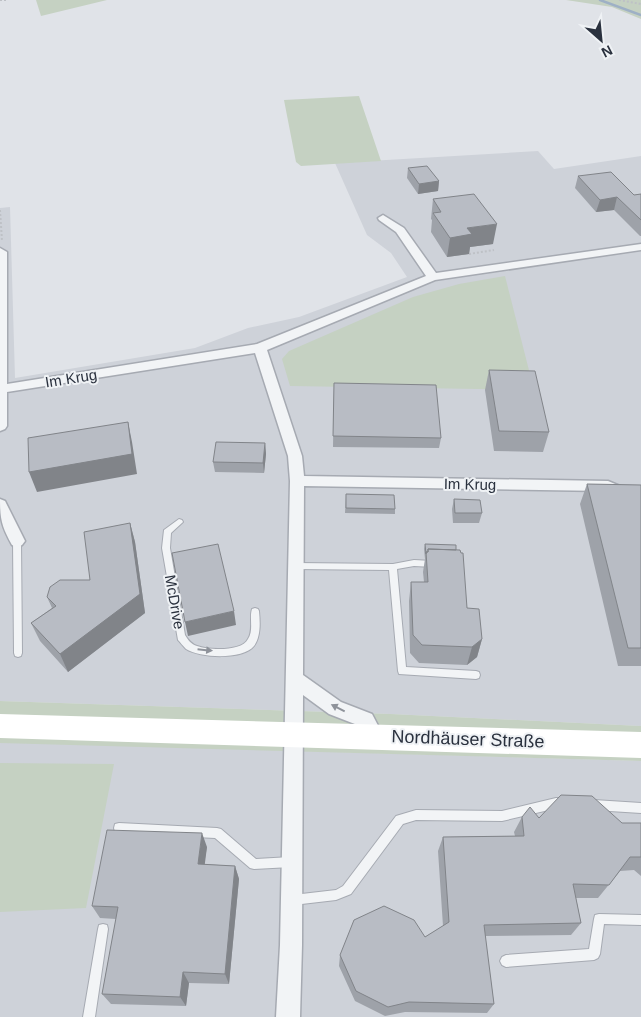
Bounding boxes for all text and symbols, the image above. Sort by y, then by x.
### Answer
north arrow [576,15,626,65]
text: N [599,42,615,61]
street label: Im Krug [44,365,98,391]
street label: Im Krug [444,475,496,493]
street label: McDrive [162,573,188,631]
one-way arrow [197,646,213,654]
one-way arrow [331,704,346,712]
street label: Nordhäuser Straße [391,726,545,752]

